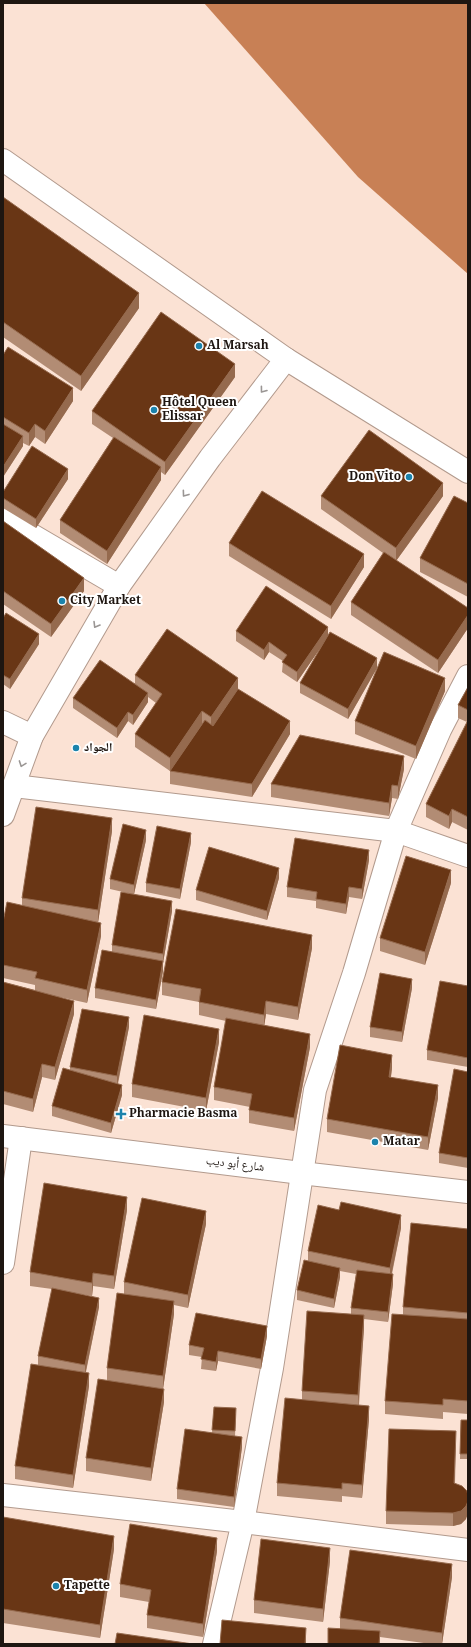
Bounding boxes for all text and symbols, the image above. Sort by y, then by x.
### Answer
place label: Al Marsah [207,336,269,357]
marker: Al Marsah [194,341,204,351]
one-way arrow [260,385,267,392]
place label: Hôtel Queen Elissar [162,393,237,428]
marker: Hôtel Queen Elissar [149,405,159,415]
place label: Don Vito [349,467,401,488]
marker: Don Vito [404,472,414,482]
one-way arrow [182,490,190,497]
place label: City Market [70,591,141,612]
marker: City Market [57,596,67,606]
one-way arrow [94,620,101,628]
place label: الجواد [84,738,112,759]
marker: الجواد [71,743,81,753]
one-way arrow [19,760,27,767]
place label: Pharmacie Basma [129,1104,238,1125]
marker: Pharmacie Basma [116,1109,126,1119]
place label: Matar [383,1132,421,1153]
marker: Matar [370,1137,380,1147]
street label: شارع أبو ديب [205,1151,266,1179]
place label: Tapette [64,1576,110,1597]
marker: Tapette [51,1581,61,1591]

